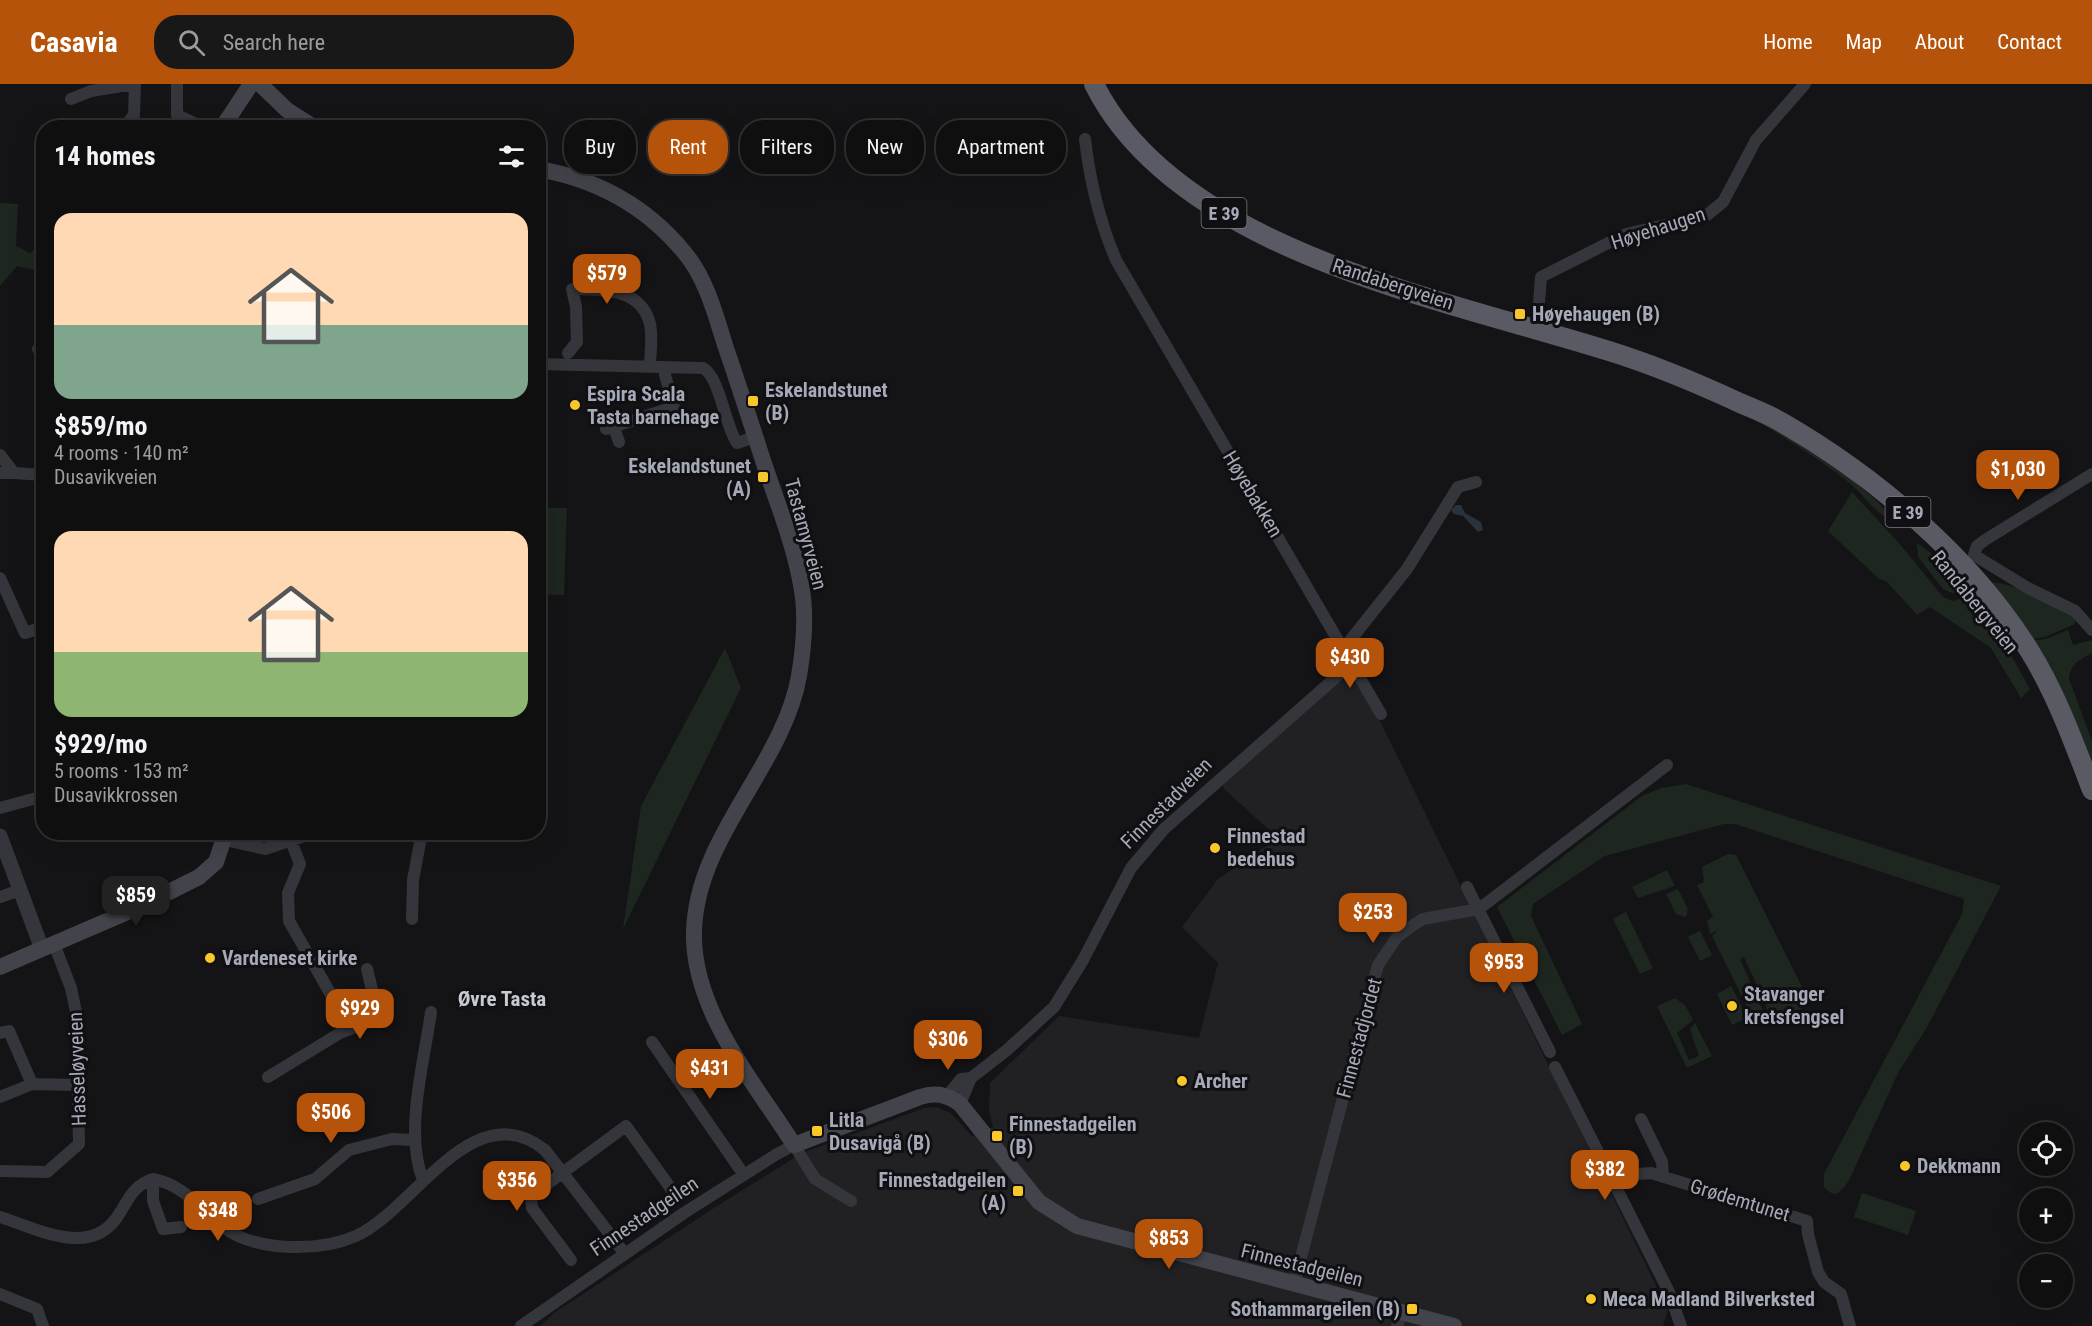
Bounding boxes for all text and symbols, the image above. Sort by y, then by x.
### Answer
search box [154,15,574,69]
text: Casavia [30,26,118,59]
icon: search [175,26,208,59]
text: Search here [223,30,325,55]
text: Home [1763,30,1813,54]
text: Map [1846,30,1882,54]
text: About [1915,30,1964,54]
text: Contact [1997,30,2062,54]
chip: Buy [564,120,636,174]
chip: Rent [648,120,728,174]
chip: Filters [740,120,834,174]
chip: New [846,120,924,174]
chip: Apartment [936,120,1066,174]
icon: filters [495,140,528,173]
text: 14 homes [54,141,156,171]
road number: E 39 [1202,198,1246,228]
street label: Høyehaugen [1608,201,1708,255]
icon: home [237,252,345,360]
street label: Randabergveien [1329,253,1457,315]
pin: $579 [571,254,643,305]
text: $579 [587,261,627,285]
place label: Høyehaugen (B) [1532,302,1660,326]
marker: Høyehaugen (B) [1513,307,1527,321]
place label: Eskelandstunet (B) [765,378,888,425]
place label: Espira Scala Tasta barnehage [587,382,719,429]
marker: Eskelandstunet (B) [746,394,760,408]
marker: Espira Scala Tasta barnehage [568,398,582,412]
text: $859/mo [54,411,147,441]
text: 4 rooms · 140 m² [54,441,189,465]
street label: Høyebakken [1218,447,1288,541]
pin: $1,030 [1969,450,2067,501]
place label: Eskelandstunet (A) [628,454,751,501]
text: $1,030 [1990,457,2046,481]
text: Dusavikveien [54,465,157,489]
marker: Eskelandstunet (A) [756,470,770,484]
street label: Tastamyrveien [780,476,832,592]
road number: E 39 [1886,497,1930,527]
street label: Randabergveien [1926,546,2024,658]
icon: home [237,570,345,678]
pin: $430 [1314,638,1386,689]
text: $430 [1330,645,1370,669]
text: $929/mo [54,729,147,759]
street label: Finnestadveien [1115,752,1217,854]
text: 5 rooms · 153 m² [54,759,189,783]
text: Dusavikkrossen [54,783,178,807]
place label: Finnestad bedehus [1227,824,1305,871]
marker: Finnestad bedehus [1208,841,1222,855]
pin: $859 [100,876,172,927]
text: $859 [116,883,156,907]
pin: $253 [1337,893,1409,944]
text: $253 [1353,900,1393,924]
pin: $953 [1468,943,1540,994]
place label: Vardeneset kirke [222,946,357,970]
text: $953 [1484,950,1524,974]
marker: Vardeneset kirke [203,951,217,965]
street label: Finnestadjordet [1331,975,1387,1101]
place label: Stavanger kretsfengsel [1744,982,1844,1029]
district label: Øvre Tasta [458,987,546,1011]
pin: $929 [324,989,396,1040]
text: $929 [340,996,380,1020]
marker: Stavanger kretsfengsel [1725,999,1739,1013]
street label: Hasseløyveien [63,1012,91,1126]
pin: $306 [912,1020,984,1071]
text: $306 [928,1027,968,1051]
pin: $431 [674,1049,746,1100]
text: $431 [690,1056,730,1080]
place label: Archer [1194,1069,1248,1093]
marker: Archer [1175,1074,1189,1088]
pin: $506 [295,1093,367,1144]
text: $506 [311,1100,351,1124]
place label: Litla Dusavigå (B) [829,1108,931,1155]
place label: Finnestadgeilen (B) [1009,1112,1137,1159]
map controls [2019,1122,2073,1308]
button: locate [2019,1122,2073,1176]
marker: Litla Dusavigå (B) [810,1124,824,1138]
marker: Finnestadgeilen (B) [990,1129,1004,1143]
pin: $382 [1569,1150,1641,1201]
place label: Dekkmann [1917,1154,2001,1178]
text: $382 [1585,1157,1625,1181]
marker: Dekkmann [1898,1159,1912,1173]
pin: $356 [481,1161,553,1212]
text: $356 [497,1168,537,1192]
place label: Finnestadgeilen (A) [879,1168,1006,1215]
street label: Finnestadgeilen [585,1171,703,1261]
street label: Grødemtunet [1687,1173,1793,1227]
marker: Finnestadgeilen (A) [1011,1184,1025,1198]
button: + [2019,1188,2073,1242]
pin: $348 [182,1191,254,1242]
text: $348 [198,1198,238,1222]
pin: $853 [1133,1219,1205,1270]
text: $853 [1149,1226,1189,1250]
street label: Finnestadgeilen [1238,1238,1366,1292]
button: − [2019,1254,2073,1308]
place label: Meca Madland Bilverksted [1603,1287,1815,1311]
marker: Meca Madland Bilverksted [1584,1292,1598,1306]
place label: Sothammargeilen (B) [1230,1297,1400,1321]
marker: Sothammargeilen (B) [1405,1302,1419,1316]

